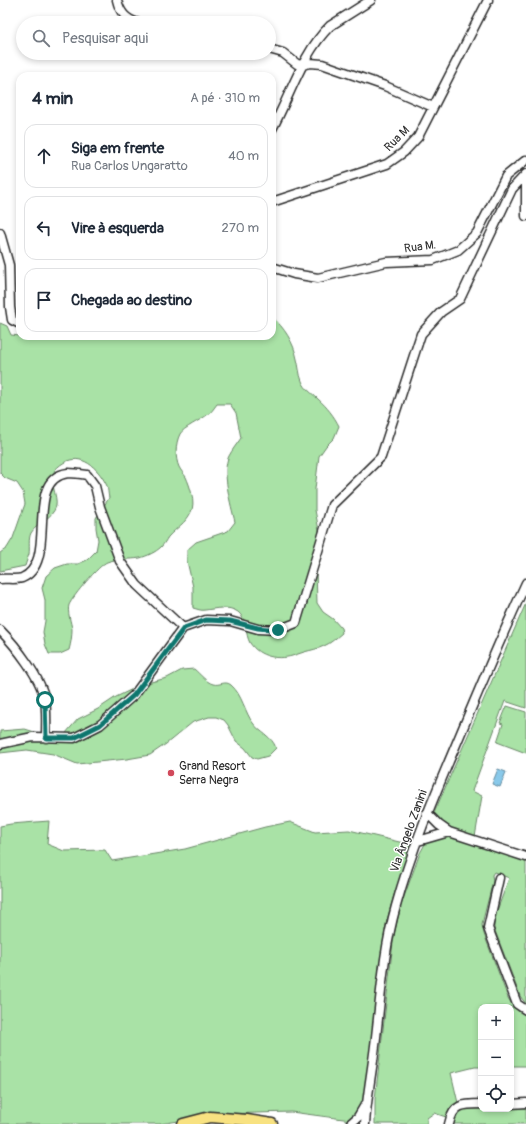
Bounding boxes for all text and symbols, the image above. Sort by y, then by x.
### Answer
search box [16,16,276,60]
icon: search [30,27,52,49]
text: Pesquisar aqui [62,29,148,48]
text: 4 min [32,88,73,109]
text: A pé · 310 m [190,90,260,106]
street label: Rua M [381,123,413,155]
text: Siga em frente [71,139,164,158]
icon: ahead [33,145,55,167]
text: 40 m [228,148,259,164]
text: Rua Carlos Ungaratto [71,158,188,174]
icon: left [33,217,55,239]
text: Vire à esquerda [71,219,164,238]
text: 270 m [222,220,259,236]
street label: Rua M. [403,238,437,256]
icon: arrive [33,289,55,311]
text: Chegada ao destino [71,291,192,310]
route end [269,621,287,639]
route start [36,691,54,709]
place label: Grand Resort Serra Negra [179,759,246,788]
marker: Grand Resort Serra Negra [166,768,176,778]
street label: Via Ângelo Zanini [386,787,431,874]
map controls [478,1004,514,1112]
button: + [478,1004,514,1040]
button: − [478,1040,514,1076]
button: locate [478,1076,514,1112]

